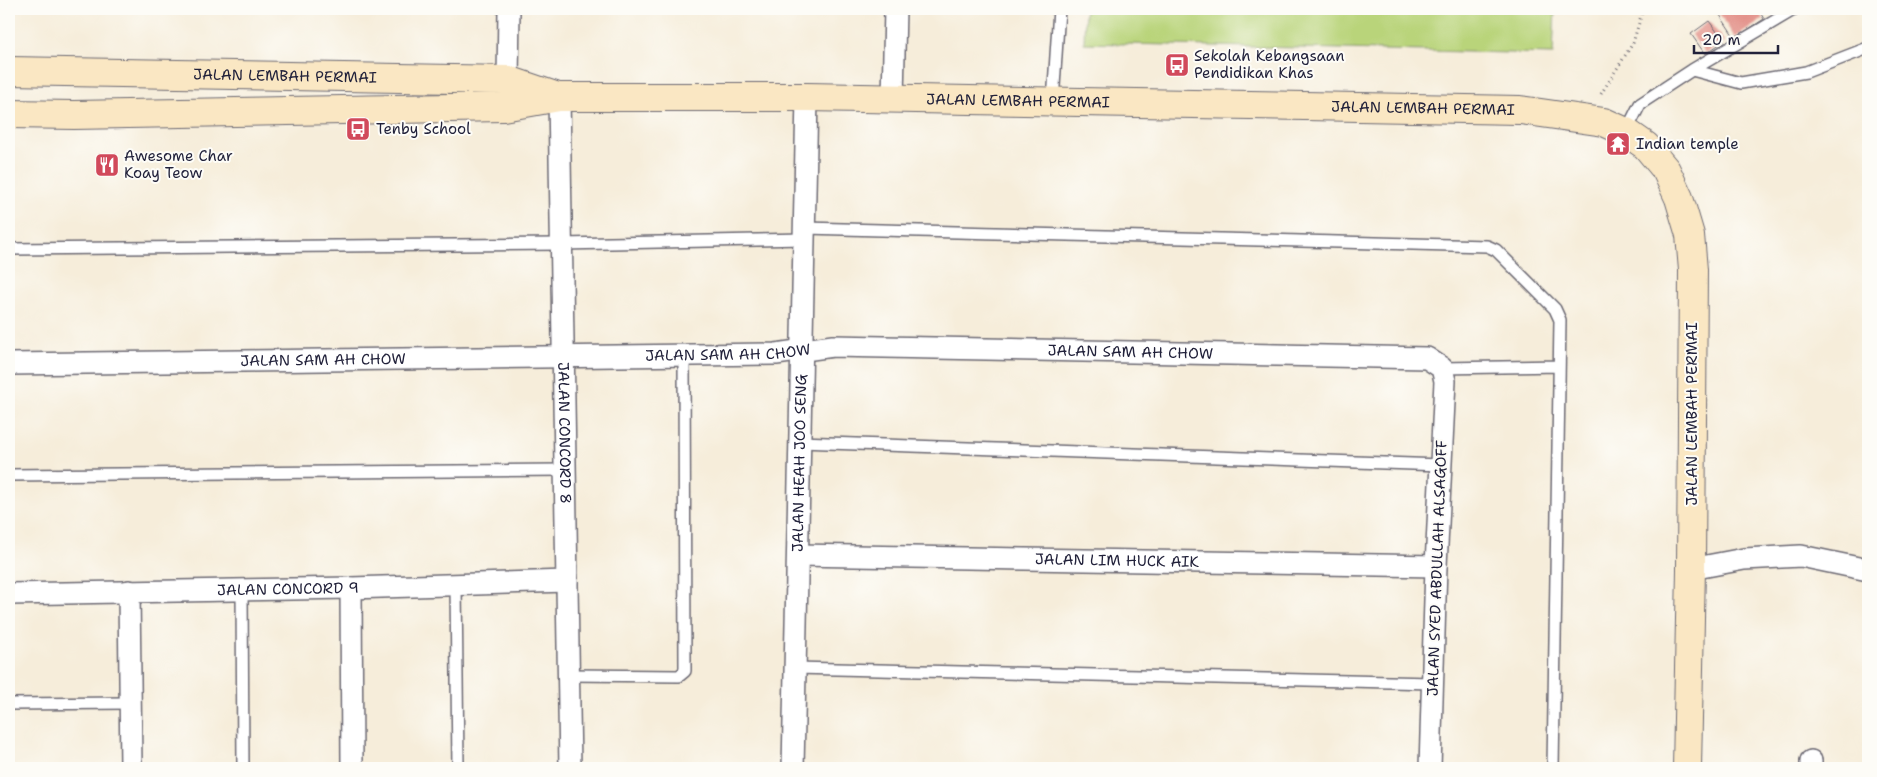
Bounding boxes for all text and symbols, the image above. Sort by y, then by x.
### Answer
scale bar [1694,22,1778,54]
text: 20 m [1702,30,1741,50]
place label: Sekolah Kebangsaan Pendidikan Khas [1194,46,1344,83]
bus stop icon: Sekolah Kebangsaan Pendidikan Khas [1164,52,1190,78]
street label: JALAN LEMBAH PERMAI [193,64,377,88]
street label: JALAN LEMBAH PERMAI [926,89,1110,113]
street label: JALAN LEMBAH PERMAI [1331,97,1515,120]
bus stop icon: Tenby School [345,116,371,142]
place label: Tenby School [376,119,471,139]
temple icon: Indian temple [1605,131,1631,157]
place label: Indian temple [1636,134,1739,154]
place label: Awesome Char Koay Teow [124,146,233,183]
restaurant icon: Awesome Char Koay Teow [94,152,120,178]
street label: JALAN LEMBAH PERMAI [1682,322,1702,506]
street label: JALAN SAM AH CHOW [645,339,812,366]
street label: JALAN SAM AH CHOW [1047,340,1213,364]
street label: JALAN SAM AH CHOW [240,349,406,371]
street label: JALAN CONCORD 8 [553,362,576,504]
street label: JALAN HEAH JOO SENG [788,374,811,552]
street label: JALAN SYED ABDULLAH ALSAGOFF [1423,439,1451,697]
street label: JALAN LIM HUCK AIK [1035,549,1200,572]
street label: JALAN CONCORD 9 [217,578,359,600]

